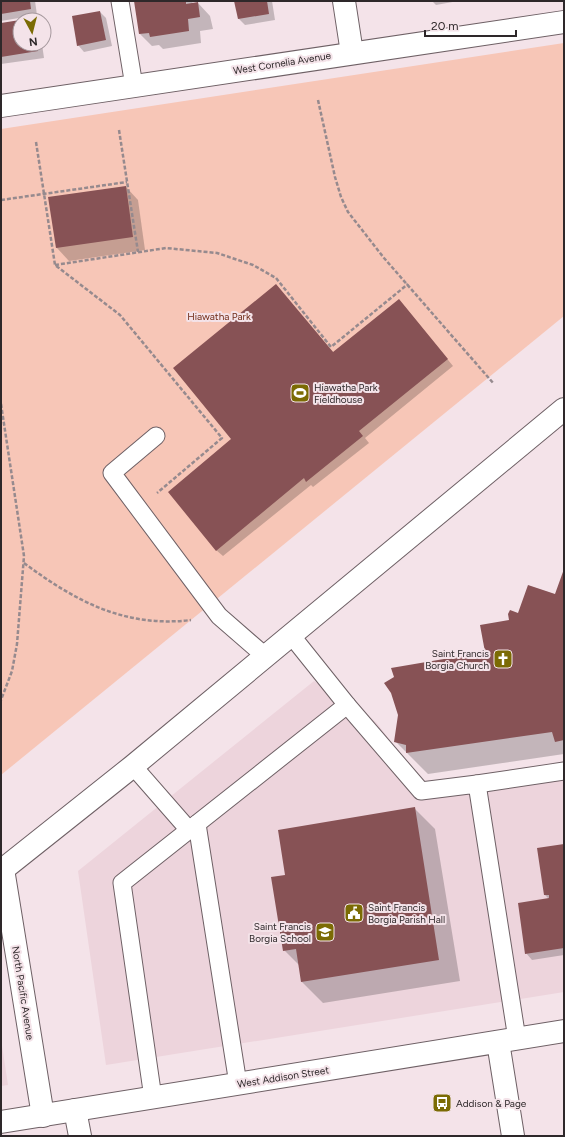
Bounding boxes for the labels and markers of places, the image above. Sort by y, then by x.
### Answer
place label: Hiawatha Park Fieldhouse [314,381,378,406]
sports icon: Hiawatha Park Fieldhouse [289,382,311,404]
place label: Saint Francis Borgia Church [425,647,489,672]
church icon: Saint Francis Borgia Church [492,648,514,670]
place label: Saint Francis Borgia Parish Hall [368,901,445,926]
public building icon: Saint Francis Borgia Parish Hall [343,902,365,924]
place label: Saint Francis Borgia School [249,920,311,945]
school or university icon: Saint Francis Borgia School [314,921,336,943]
bus stop icon: Addison & Page [431,1092,453,1114]
place label: Addison & Page [456,1097,527,1110]

